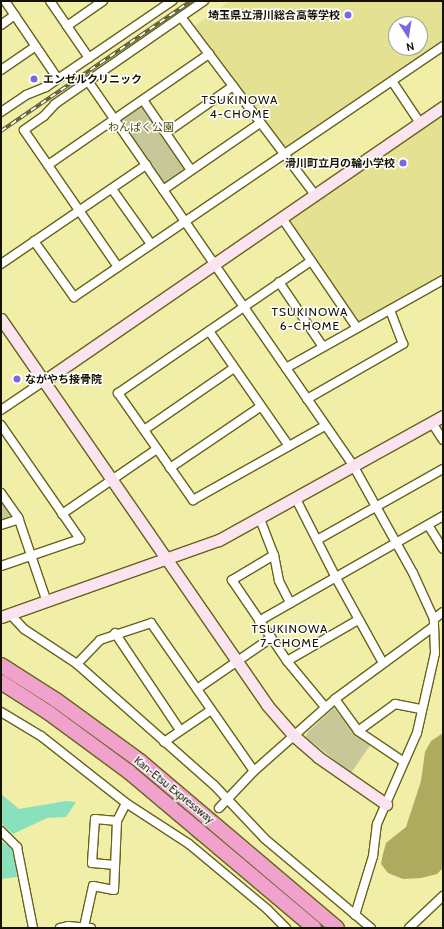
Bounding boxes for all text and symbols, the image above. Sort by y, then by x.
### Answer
place label: 埼玉県立滑川総合高等学校 [208,8,340,22]
marker: 埼玉県立滑川総合高等学校 [343,10,353,20]
north arrow [388,16,428,56]
text: N [405,39,416,54]
place label: エンゼルクリニック [43,72,142,86]
marker: エンゼルクリニック [28,73,40,85]
district label: TSUKINOWA 4-CHOME [202,93,278,121]
park label: わんぱく公園 [108,120,174,134]
place label: 滑川町立月の輪小学校 [285,156,395,170]
marker: 滑川町立月の輪小学校 [398,158,408,168]
district label: TSUKINOWA 6-CHOME [272,305,348,333]
place label: ながやち接骨院 [25,372,102,386]
marker: ながやち接骨院 [12,374,22,384]
district label: TSUKINOWA 7-CHOME [252,622,328,650]
street label: Kan-Etsu Expressway [131,754,217,826]

